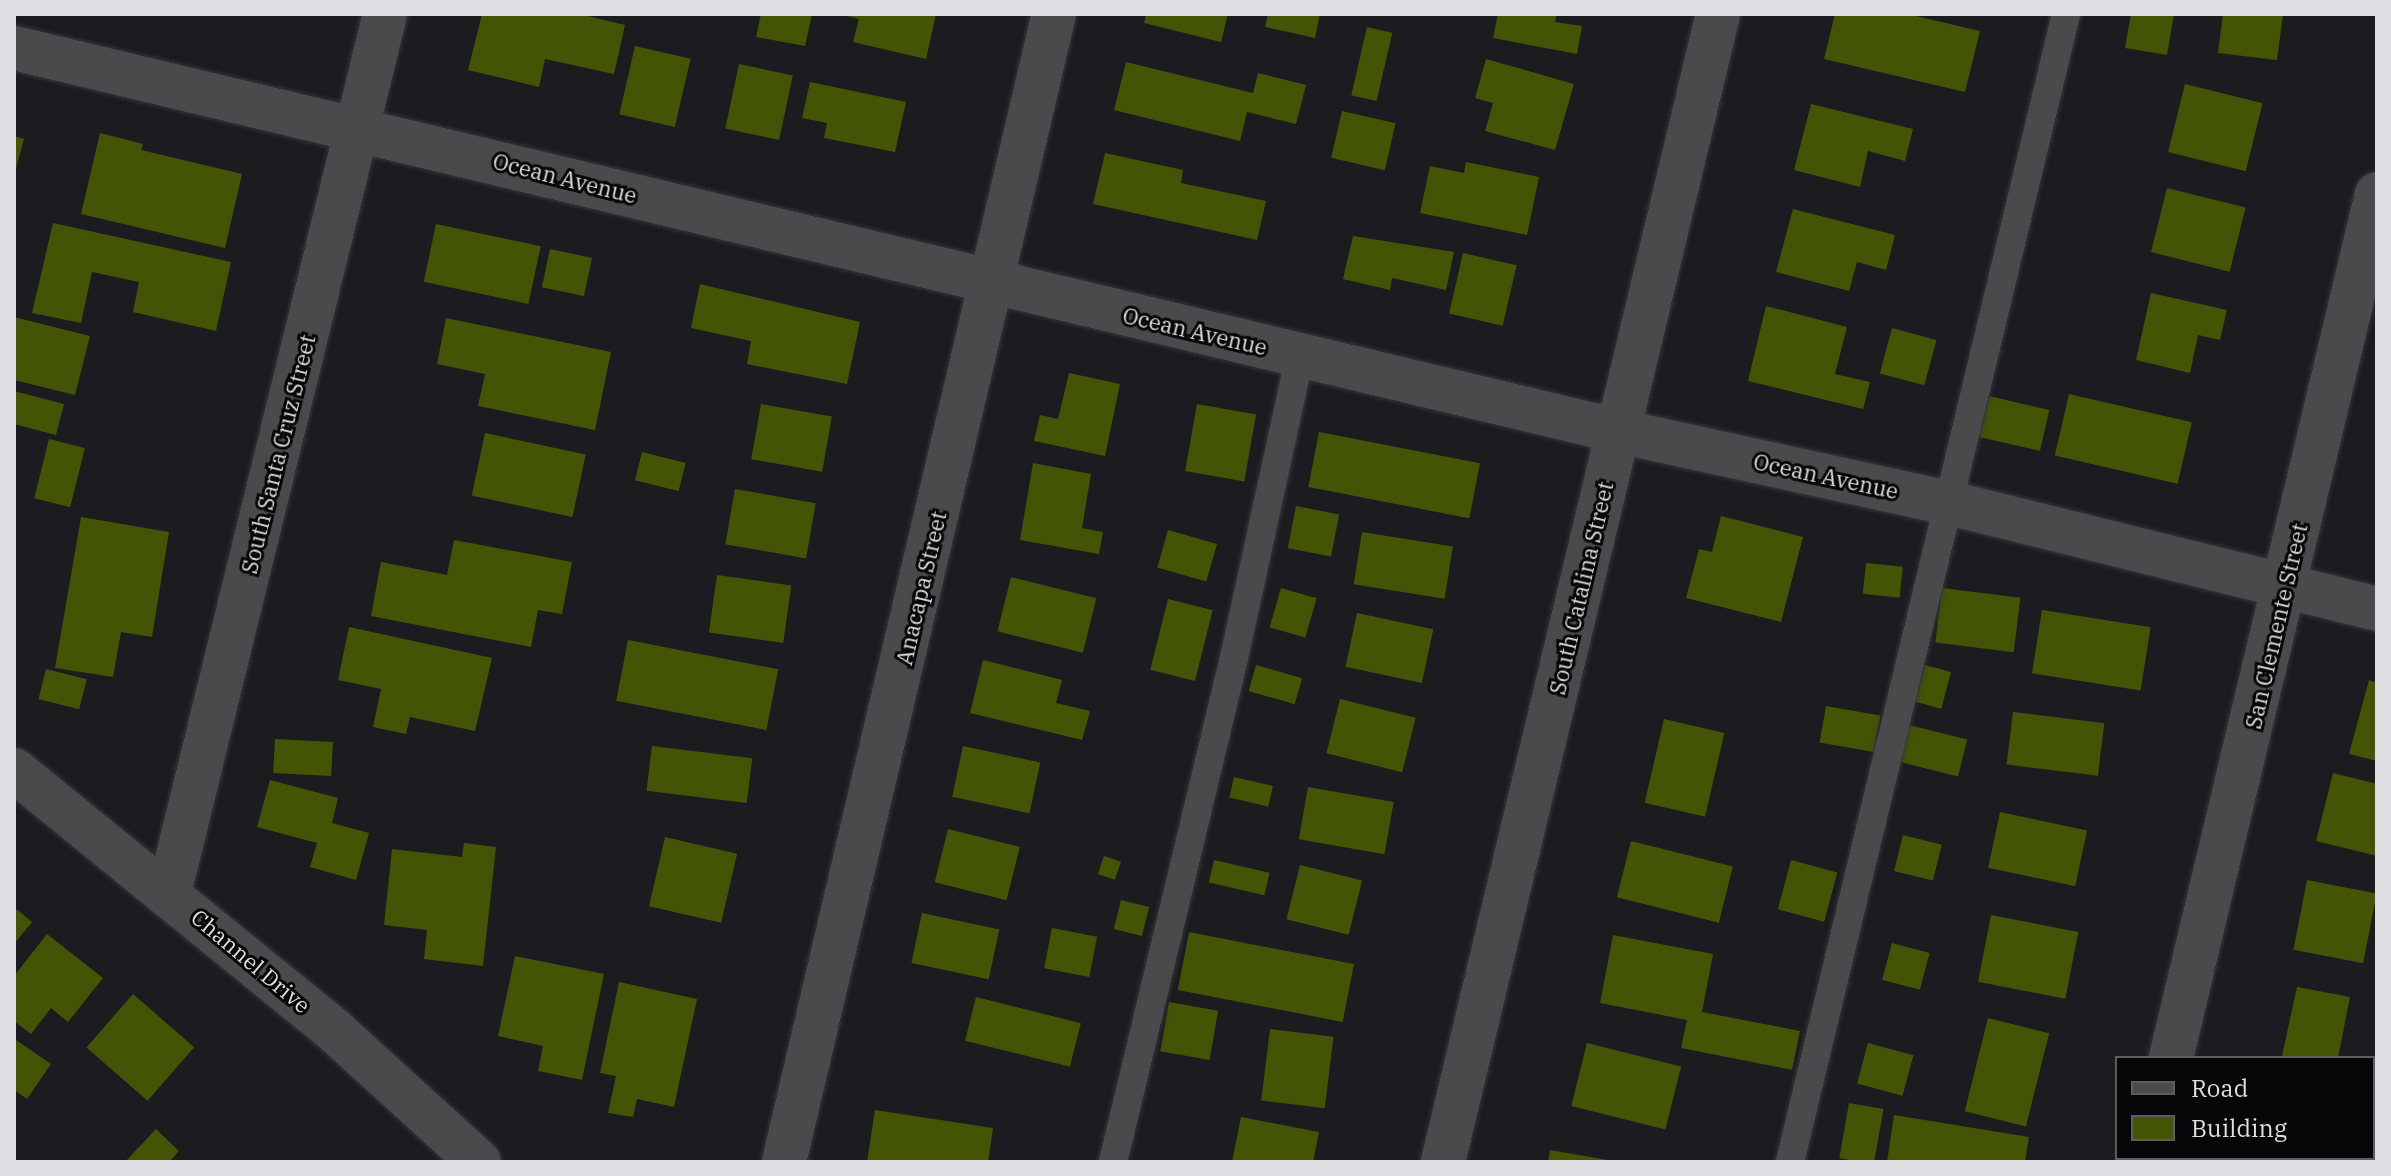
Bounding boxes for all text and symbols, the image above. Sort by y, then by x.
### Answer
street label: Ocean Avenue [490,147,640,209]
street label: Ocean Avenue [1120,302,1270,360]
street label: South Santa Cruz Street [236,332,320,576]
street label: Ocean Avenue [1751,448,1901,504]
street label: South Catalina Street [1544,479,1618,697]
street label: Anacapa Street [890,509,952,667]
street label: San Clemente Street [2240,521,2312,731]
street label: Channel Drive [186,904,316,1018]
legend [2115,1056,2375,1160]
text: Road [2191,1072,2248,1104]
text: Building [2191,1112,2287,1144]

